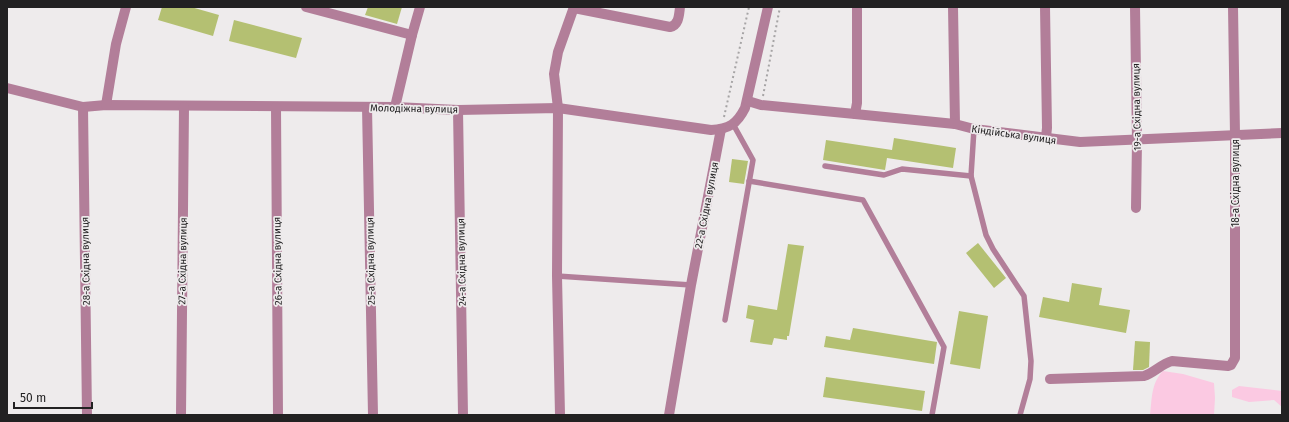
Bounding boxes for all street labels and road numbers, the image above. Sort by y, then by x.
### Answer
street label: 19-а Східна вулиця [1129,63,1144,151]
street label: Молодіжна вулиця [370,101,458,116]
street label: Кіндійська вулиця [971,122,1057,147]
street label: 18-а Східна вулиця [1229,139,1242,227]
street label: 22-а Східна вулиця [692,161,721,250]
street label: 28-а Східна вулиця [78,217,93,305]
street label: 27-а Східна вулиця [175,217,190,305]
street label: 26-а Східна вулиця [270,217,285,305]
street label: 25-а Східна вулиця [363,217,378,305]
street label: 24-а Східна вулиця [454,218,469,306]

